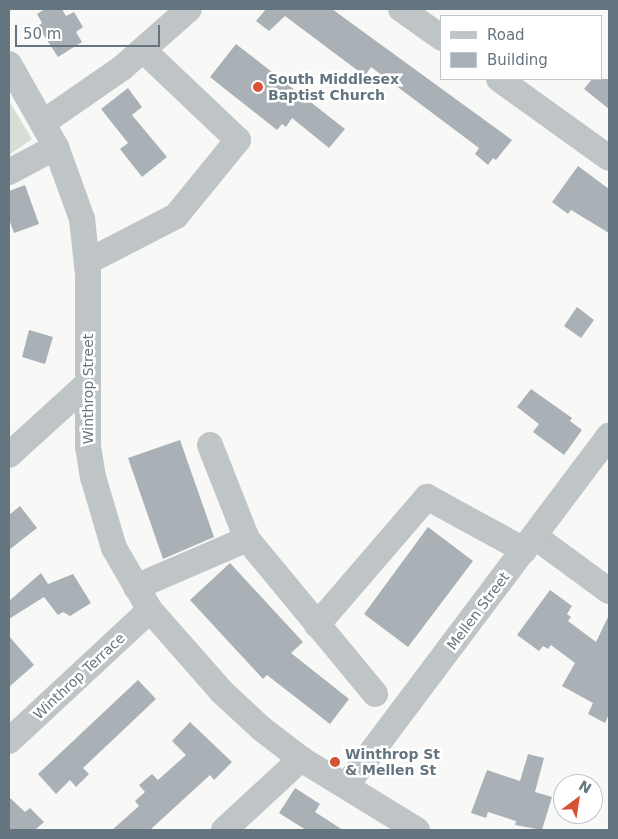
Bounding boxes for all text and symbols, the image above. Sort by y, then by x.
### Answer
scale bar [18,15,162,47]
legend [440,15,603,80]
text: 50 m [23,25,61,43]
text: Road [487,26,525,44]
text: Building [487,51,548,69]
place label: South Middlesex Baptist Church [268,71,399,104]
marker: South Middlesex Baptist Church [252,81,264,93]
street label: Winthrop Street [80,334,96,444]
street label: Mellen Street [443,569,513,653]
street label: Winthrop Terrace [30,629,128,723]
place label: Winthrop St & Mellen St [345,746,440,779]
marker: Winthrop St & Mellen St [329,756,341,768]
north arrow [553,774,603,824]
text: N [576,777,594,797]

